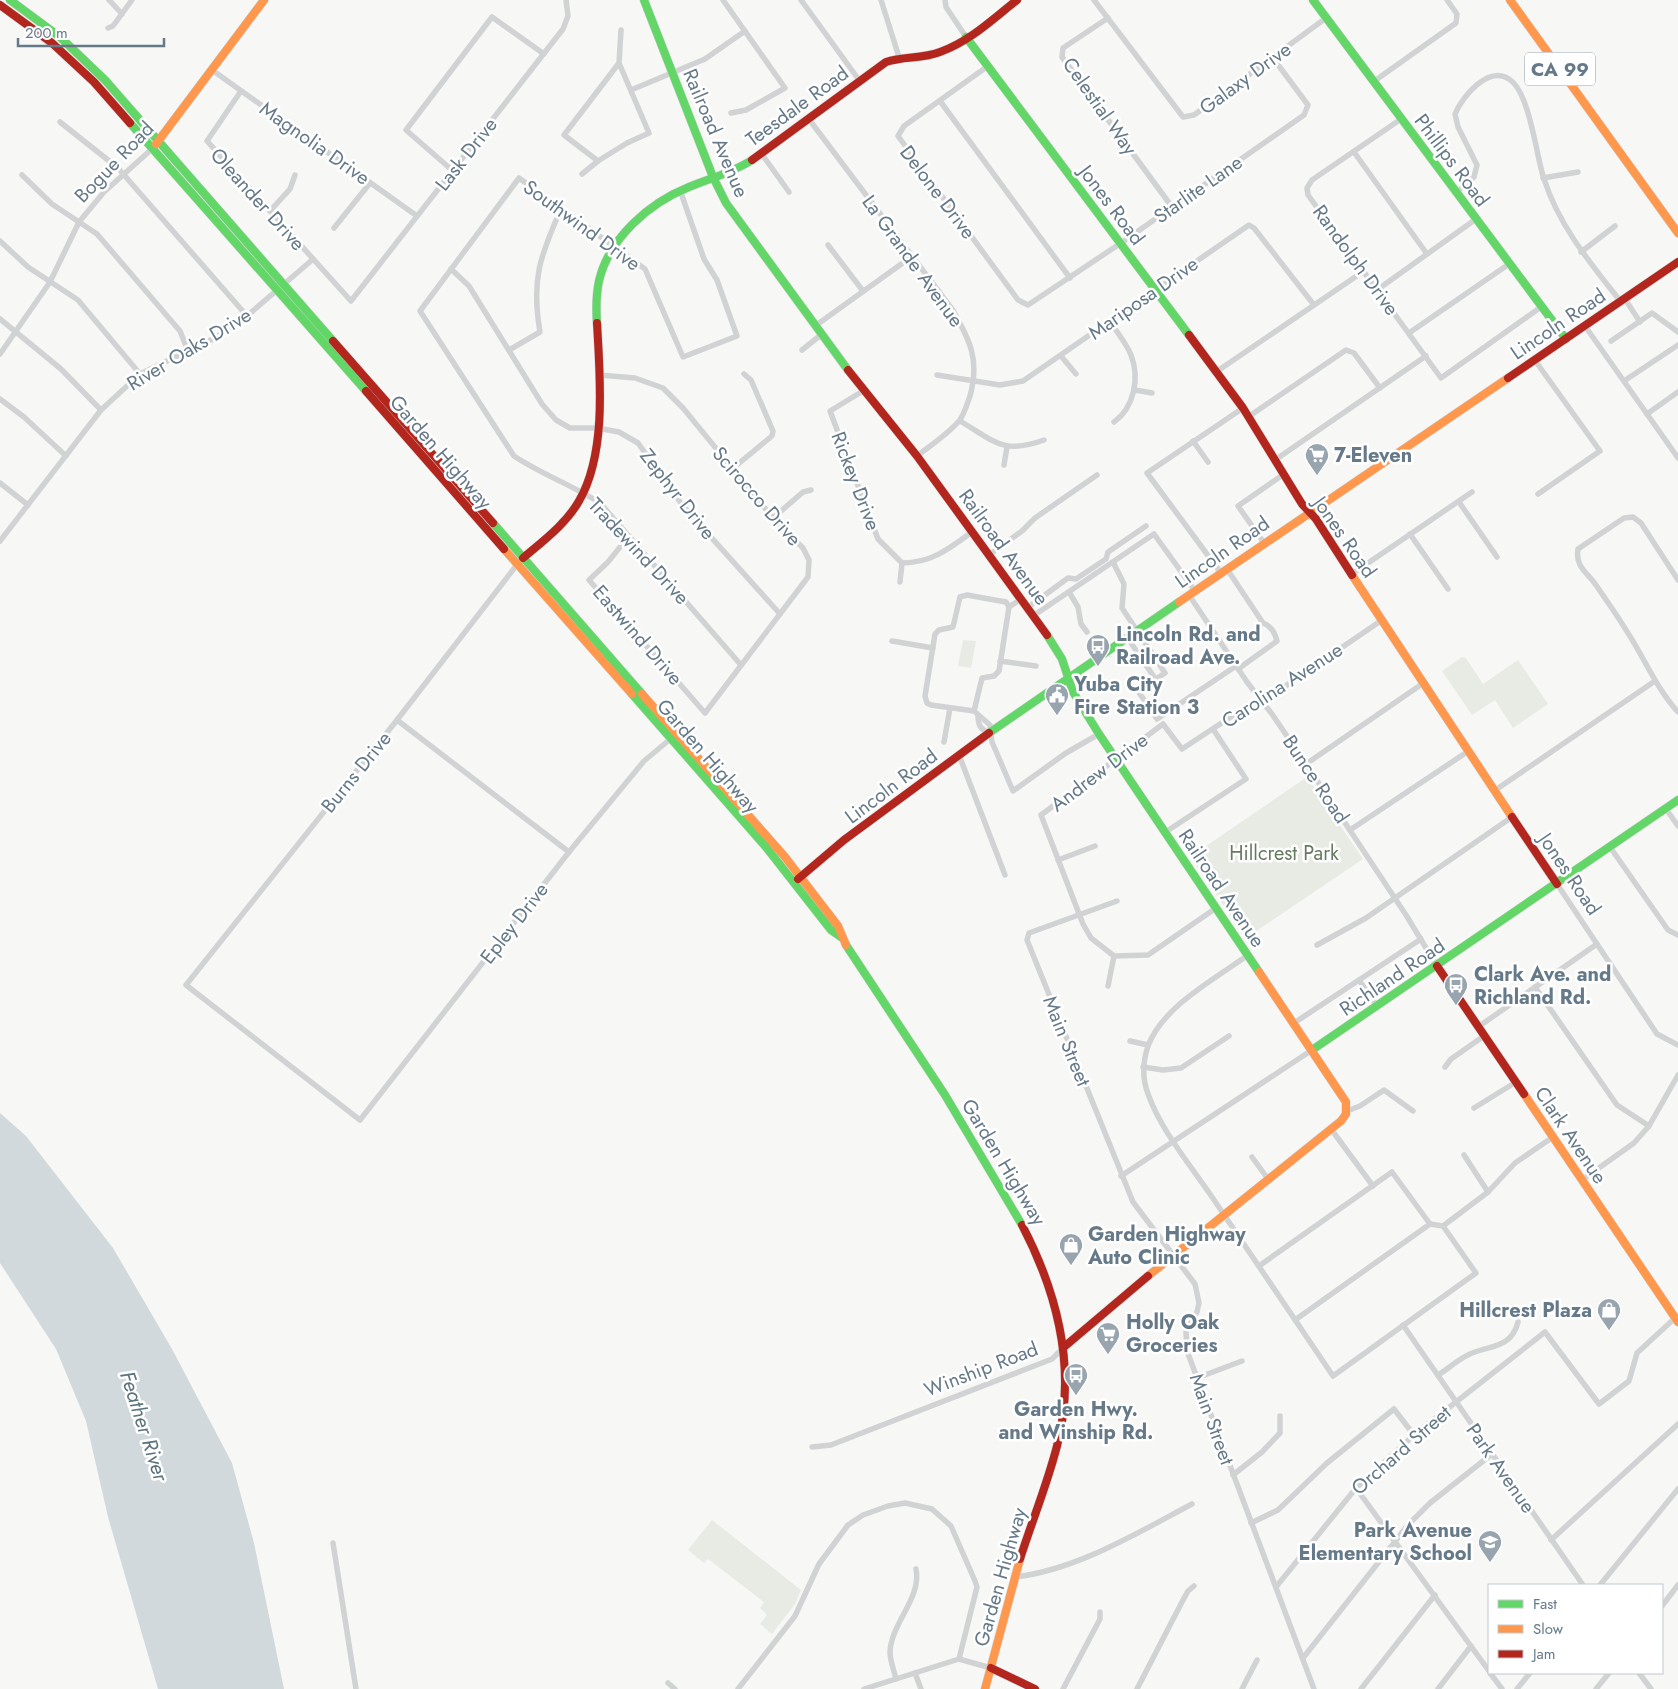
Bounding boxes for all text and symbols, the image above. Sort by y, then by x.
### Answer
scale bar [18,15,164,47]
text: 200 m [25,22,68,44]
street label: Galaxy Drive [1193,35,1297,122]
street label: Celestial Way [1055,52,1144,161]
road number: CA 99 [1525,52,1595,86]
street label: Teesdale Road [740,59,855,154]
street label: Railroad Avenue [675,64,756,202]
street label: Magnolia Drive [254,95,376,192]
street label: Phillips Road [1407,108,1496,213]
street label: Lask Drive [429,112,504,197]
street label: Bogue Road [68,115,161,210]
street label: Delone Drive [893,139,982,245]
street label: Oleander Drive [203,141,312,257]
street label: Starlite Lane [1148,148,1249,231]
street label: Jones Road [1070,157,1151,251]
street label: Southwind Drive [517,173,646,278]
street label: La Grande Avenue [855,189,970,333]
street label: Randolph Drive [1305,199,1406,322]
street label: Mariposa Drive [1082,250,1204,347]
street label: Lincoln Road [1505,282,1612,367]
street label: River Oaks Drive [121,301,257,398]
street label: Garden Highway [383,389,499,516]
street label: Rickey Drive [823,428,888,535]
street label: Scirocco Drive [705,440,808,553]
place label: 7-Eleven [1334,441,1412,470]
supermarket icon: 7-Eleven [1304,442,1330,476]
street label: Zephyr Drive [633,443,722,546]
street label: Railroad Avenue [951,483,1056,611]
street label: Jones Road [1304,488,1383,584]
street label: Tradewind Drive [581,491,696,611]
street label: Lincoln Road [1169,509,1275,596]
street label: Eastwind Drive [586,579,689,692]
place label: Lincoln Rd. and Railroad Ave. [1116,620,1261,672]
bus stop icon: Lincoln Rd. and Railroad Ave. [1085,633,1111,667]
street label: Carolina Avenue [1216,635,1348,735]
place label: Yuba City Fire Station 3 [1073,670,1199,722]
public building icon: Yuba City Fire Station 3 [1044,682,1070,716]
street label: Garden Highway [650,693,766,820]
street label: Burns Drive [314,725,398,819]
street label: Andrew Drive [1044,726,1154,819]
street label: Bunce Road [1275,729,1356,829]
street label: Lincoln Road [839,742,944,831]
street label: Railroad Avenue [1171,823,1272,953]
street label: Jones Road [1530,825,1608,921]
park label: Hillcrest Park [1229,839,1339,868]
street label: Epley Drive [473,876,555,970]
street label: Richland Road [1334,931,1451,1023]
place label: Clark Ave. and Richland Rd. [1474,960,1611,1012]
bus stop icon: Clark Ave. and Richland Rd. [1443,972,1469,1006]
street label: Main Street [1035,992,1098,1091]
street label: Clark Avenue [1527,1081,1614,1190]
street label: Garden Highway [954,1093,1053,1231]
place label: Garden Highway Auto Clinic [1087,1220,1246,1272]
shop icon: Garden Highway Auto Clinic [1058,1232,1084,1266]
place label: Hillcrest Plaza [1459,1296,1592,1325]
shop icon: Hillcrest Plaza [1596,1297,1622,1331]
place label: Holly Oak Groceries [1126,1308,1220,1360]
supermarket icon: Holly Oak Groceries [1095,1321,1121,1355]
street label: Winship Road [920,1334,1042,1404]
bus stop icon: Garden Hwy. and Winship Rd. [1063,1362,1089,1396]
water label: Feather River [112,1367,176,1486]
street label: Main Street [1182,1369,1242,1469]
place label: Garden Hwy. and Winship Rd. [998,1395,1154,1447]
street label: Orchard Street [1345,1399,1458,1502]
street label: Park Avenue [1459,1417,1542,1519]
street label: Garden Highway [967,1504,1034,1650]
place label: Park Avenue Elementary School [1299,1516,1472,1568]
school or university icon: Park Avenue Elementary School [1477,1529,1503,1563]
legend [1488,1584,1663,1674]
text: Fast [1533,1593,1557,1615]
text: Slow [1533,1618,1564,1640]
text: Jam [1531,1643,1556,1665]

